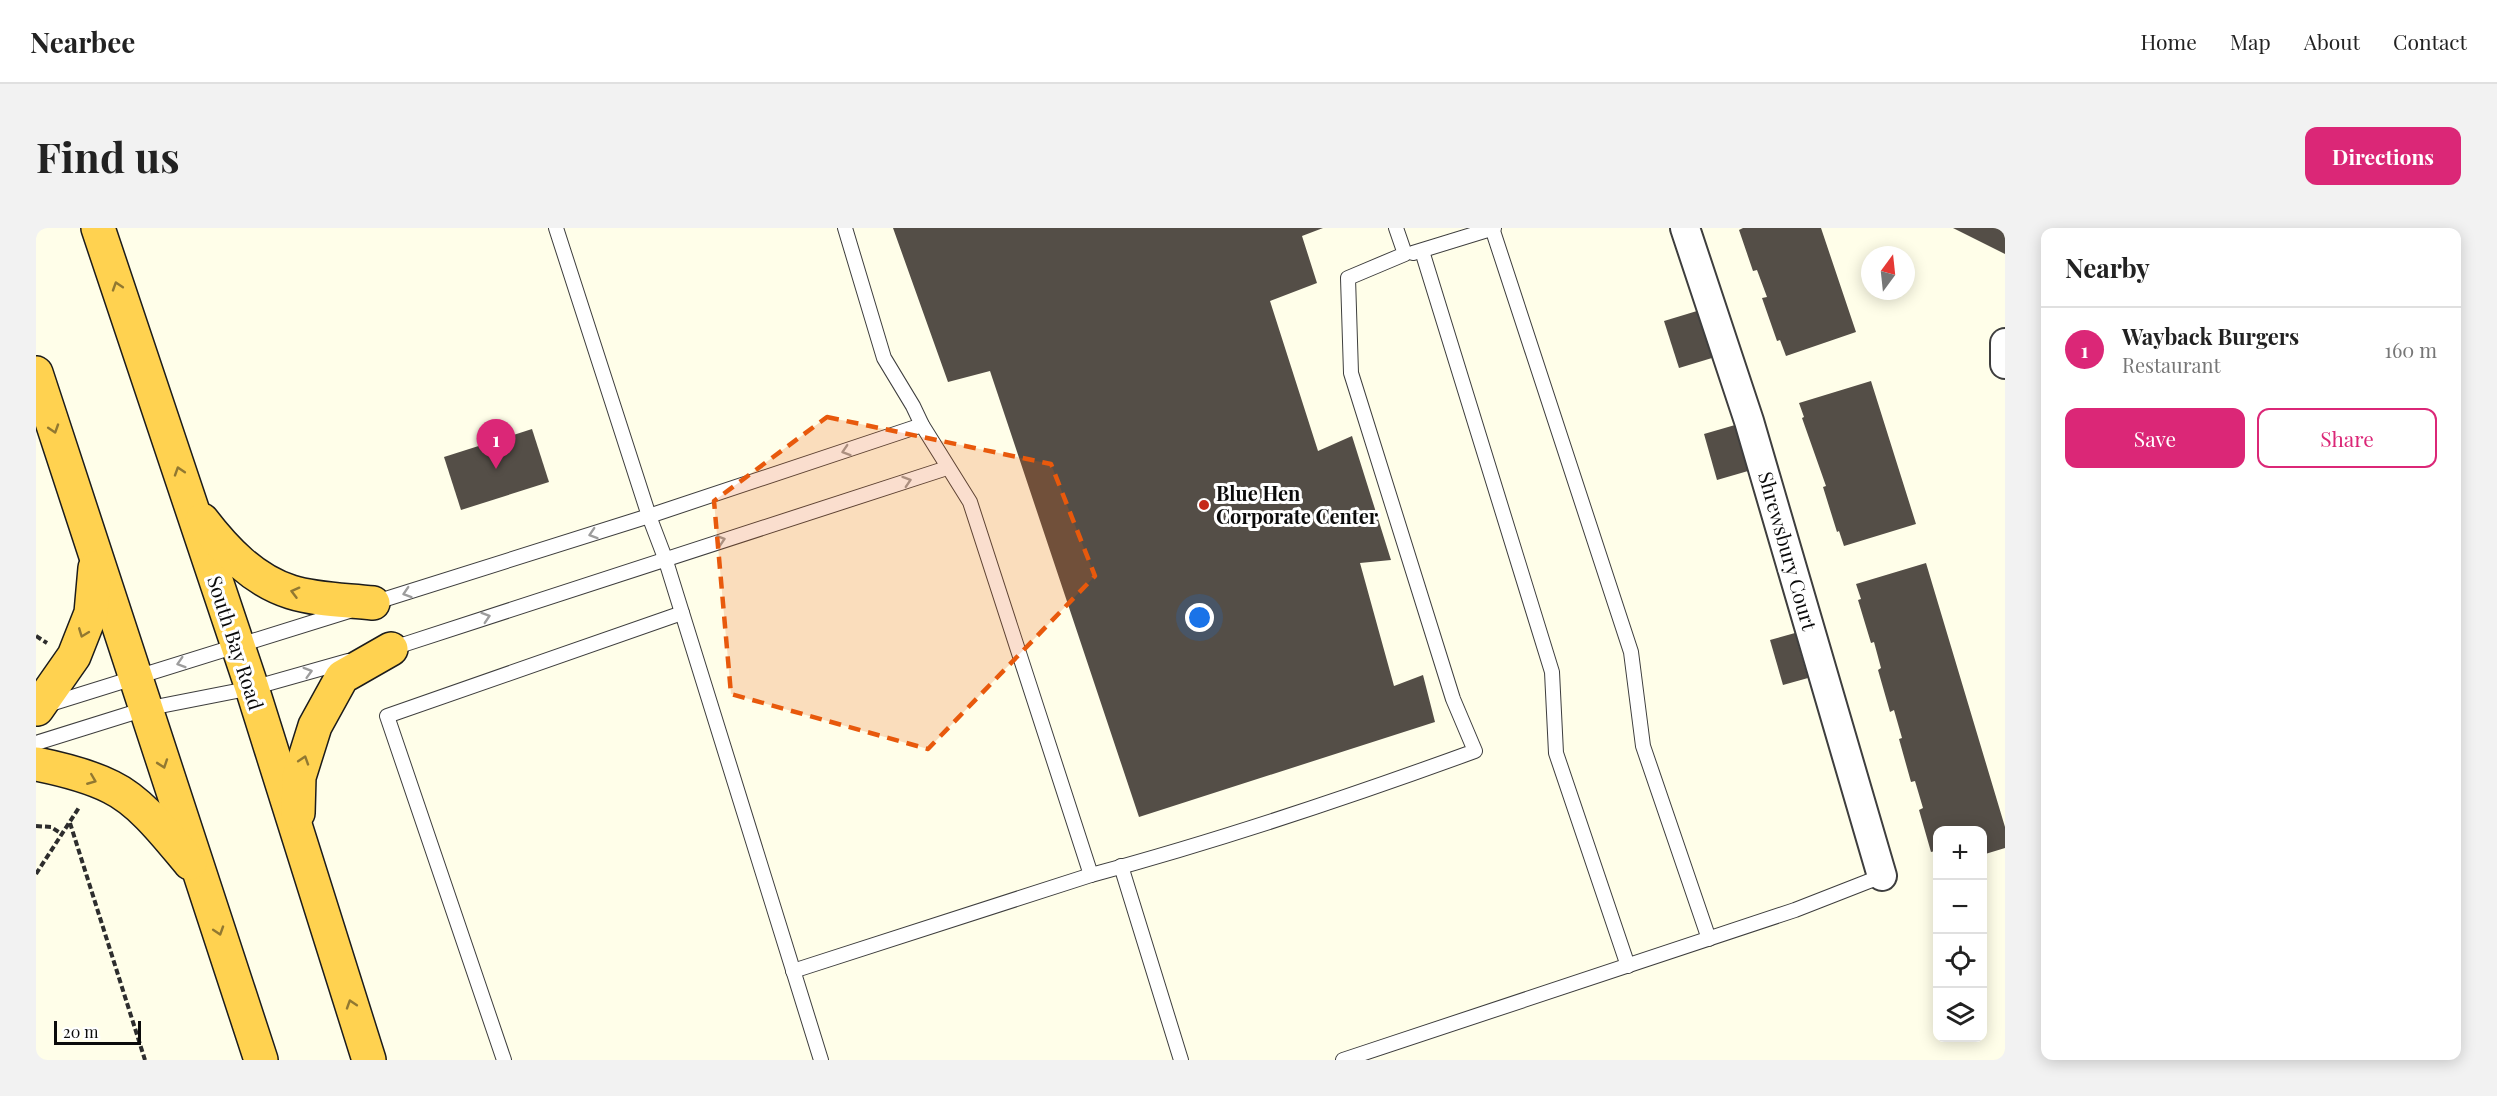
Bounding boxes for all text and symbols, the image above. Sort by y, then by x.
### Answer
text: Nearbee [30,23,135,60]
text: Home [2141,27,2197,55]
text: Map [2230,27,2271,55]
text: About [2304,27,2360,55]
text: Contact [2393,27,2467,55]
button: Directions [2305,127,2461,185]
text: Find us [36,128,180,184]
north arrow [1861,246,1915,300]
text: Nearby [2065,250,2150,285]
one-way arrow [112,281,125,292]
text: Wayback Burgers [2122,321,2299,351]
text: 1 [2081,336,2088,363]
text: 160 m [2385,336,2437,363]
text: Restaurant [2122,351,2221,378]
button: Save [2065,408,2245,468]
button: Share [2257,408,2437,468]
pin: 1 [476,420,516,469]
one-way arrow [47,423,60,434]
one-way arrow [841,443,852,456]
one-way arrow [173,466,186,477]
street label: Shrewsbury Court [1753,468,1824,634]
one-way arrow [901,476,912,488]
place label: Blue Hen Corporate Center [1216,479,1379,529]
marker: Blue Hen Corporate Center [1197,498,1211,512]
one-way arrow [588,527,599,539]
one-way arrow [715,535,726,548]
street label: South Bay Road [202,572,271,713]
one-way arrow [402,585,413,598]
one-way arrow [290,586,300,599]
your location [1185,603,1214,632]
one-way arrow [480,612,491,624]
one-way arrow [78,627,91,637]
one-way arrow [176,656,187,668]
one-way arrow [302,667,313,679]
one-way arrow [297,755,309,766]
one-way arrow [156,759,169,769]
one-way arrow [86,772,97,785]
map controls [1933,826,1987,1042]
button: + [1933,826,1987,880]
button: − [1933,880,1987,934]
one-way arrow [212,925,224,936]
button: locate [1933,934,1987,988]
button: layers [1933,988,1987,1042]
one-way arrow [346,999,358,1010]
scale bar [54,1018,141,1046]
text: 20 m [63,1021,98,1042]

